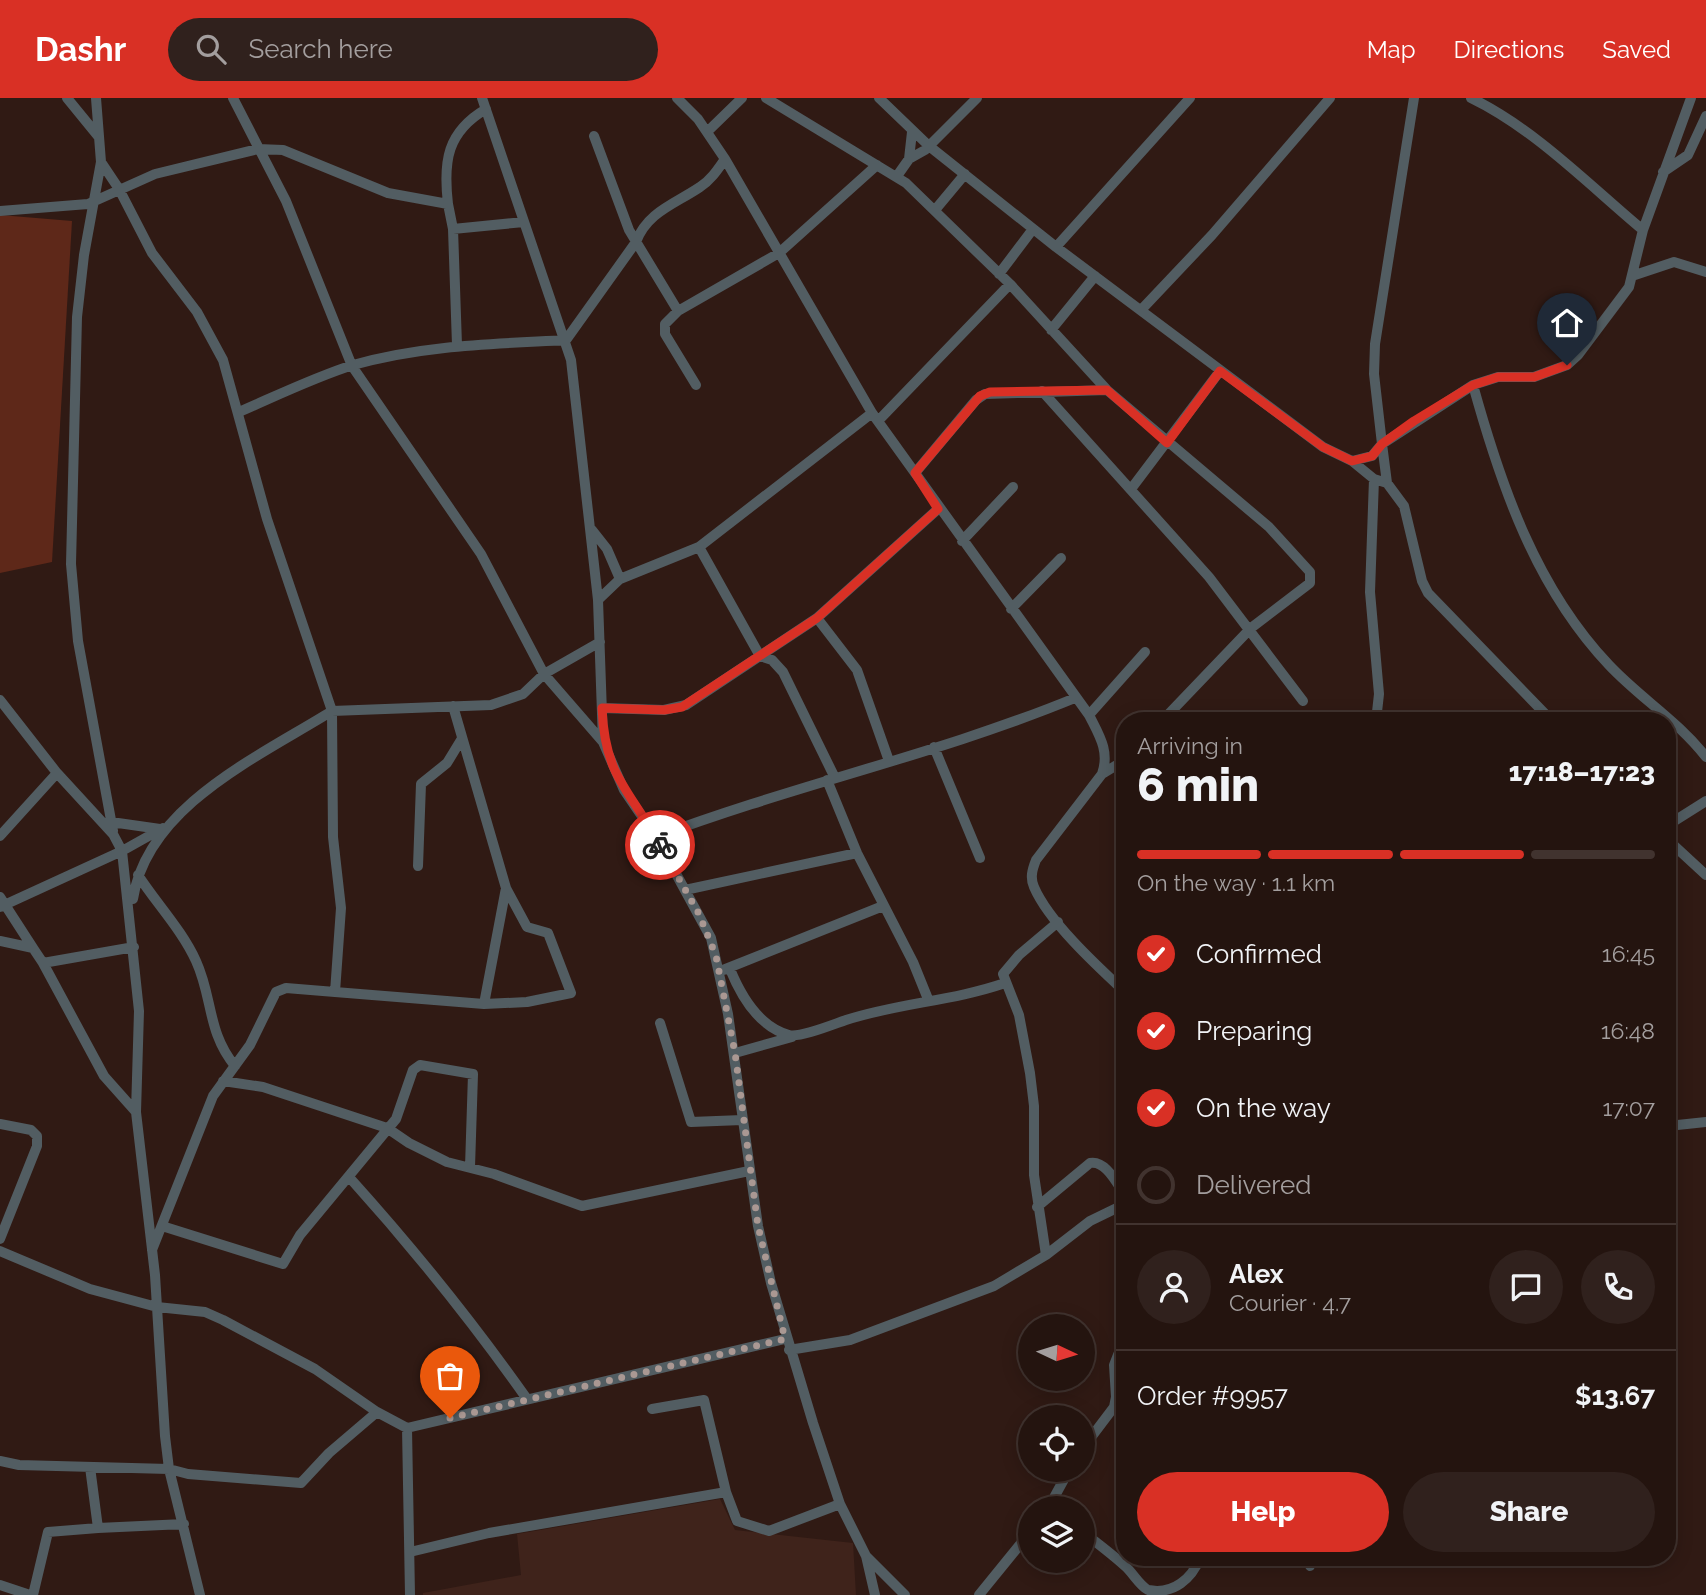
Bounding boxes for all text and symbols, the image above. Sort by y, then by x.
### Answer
search box [168,18,658,81]
text: Dashr [35,30,126,69]
icon: search [192,30,230,68]
text: Search here [248,34,393,64]
text: Map [1367,35,1416,64]
text: Directions [1454,35,1564,64]
text: Saved [1602,35,1671,64]
pin [1537,293,1597,365]
icon: home [1548,304,1586,342]
text: Arriving in [1137,732,1243,759]
text: 17:18–17:23 [1509,757,1655,787]
text: 6 min [1137,758,1259,812]
courier [625,810,695,880]
icon: bike [641,826,679,864]
text: On the way · 1.1 km [1137,869,1335,896]
icon: check [1137,935,1175,973]
text: Confirmed [1196,939,1322,969]
text: 16:45 [1602,940,1655,967]
icon: check [1137,1012,1175,1050]
text: Preparing [1196,1016,1312,1046]
text: 16:48 [1601,1017,1655,1044]
icon: check [1137,1089,1175,1127]
text: On the way [1196,1093,1331,1123]
text: 17:07 [1602,1094,1655,1121]
text: Delivered [1196,1170,1311,1200]
button: person [1137,1250,1211,1324]
button: chat [1489,1250,1563,1324]
button: phone [1581,1250,1655,1324]
text: Alex [1229,1259,1284,1289]
text: Courier · 4.7 [1229,1289,1351,1316]
north arrow [1018,1314,1096,1391]
map controls [1018,1314,1095,1573]
pin [420,1346,480,1418]
icon: bag [431,1357,469,1395]
text: Order #9957 [1137,1381,1288,1411]
text: $13.67 [1575,1381,1655,1411]
button: locate [1018,1405,1095,1482]
button: Help [1137,1472,1389,1552]
button: Share [1403,1472,1655,1552]
button: layers [1018,1496,1095,1573]

